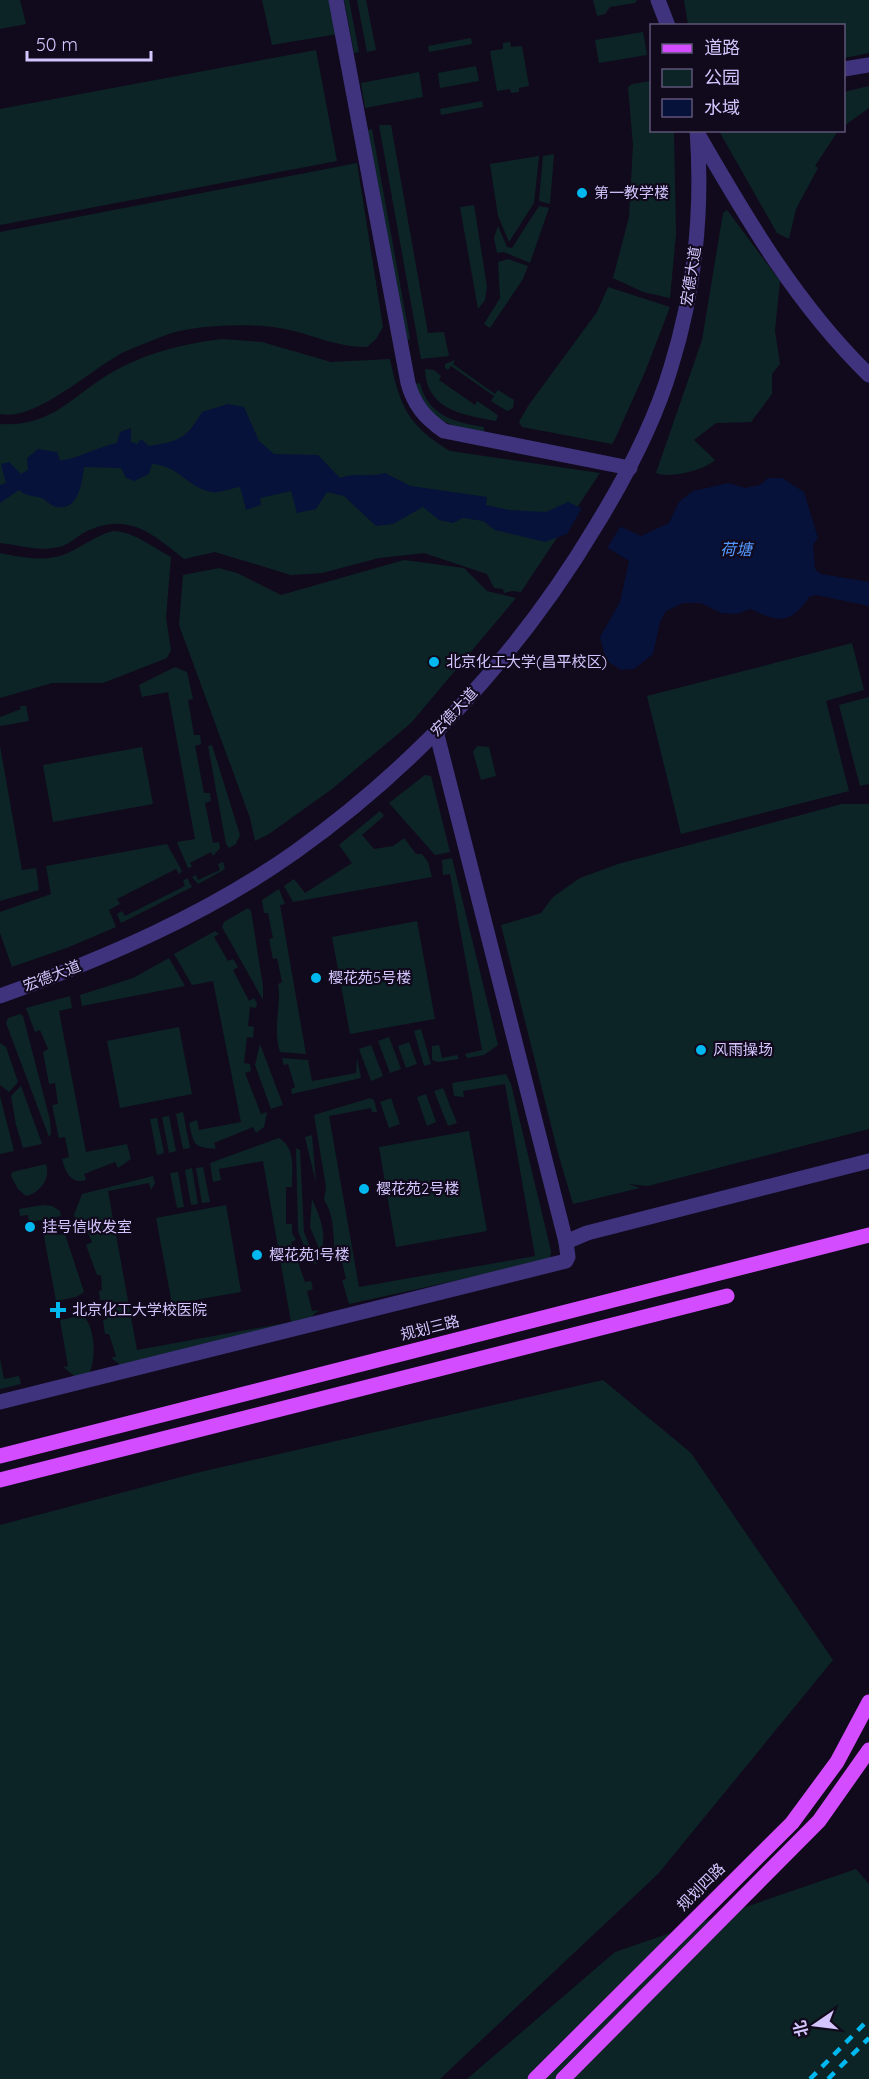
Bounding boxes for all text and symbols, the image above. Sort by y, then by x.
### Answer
scale bar [27,24,152,62]
legend [650,24,845,132]
text: 50 m [36,33,78,56]
text: 道路 [704,36,740,59]
text: 公园 [704,66,740,89]
text: 水域 [704,96,740,119]
place label: 第一教学楼 [594,183,669,202]
marker: 第一教学楼 [575,186,589,200]
street label: 宏德大道 [676,245,705,307]
water label: 荷塘 [720,539,755,559]
place label: 北京化工大学(昌平校区) [446,652,607,671]
marker: 北京化工大学(昌平校区) [427,655,441,669]
street label: 宏德大道 [426,683,481,740]
street label: 宏德大道 [20,956,83,995]
place label: 樱花苑5号楼 [328,968,411,987]
marker: 樱花苑5号楼 [309,971,323,985]
place label: 风雨操场 [713,1040,773,1059]
marker: 风雨操场 [694,1043,708,1057]
place label: 樱花苑2号楼 [376,1179,459,1198]
marker: 樱花苑2号楼 [357,1182,371,1196]
place label: 挂号信收发室 [42,1217,132,1236]
marker: 挂号信收发室 [23,1220,37,1234]
place label: 樱花苑1号楼 [269,1245,350,1264]
marker: 樱花苑1号楼 [250,1248,264,1262]
place label: 北京化工大学校医院 [72,1300,207,1319]
marker: 北京化工大学校医院 [49,1301,67,1319]
street label: 规划三路 [398,1311,461,1344]
street label: 规划四路 [673,1859,729,1915]
north arrow [785,1995,845,2055]
text: 北 [789,2018,812,2039]

